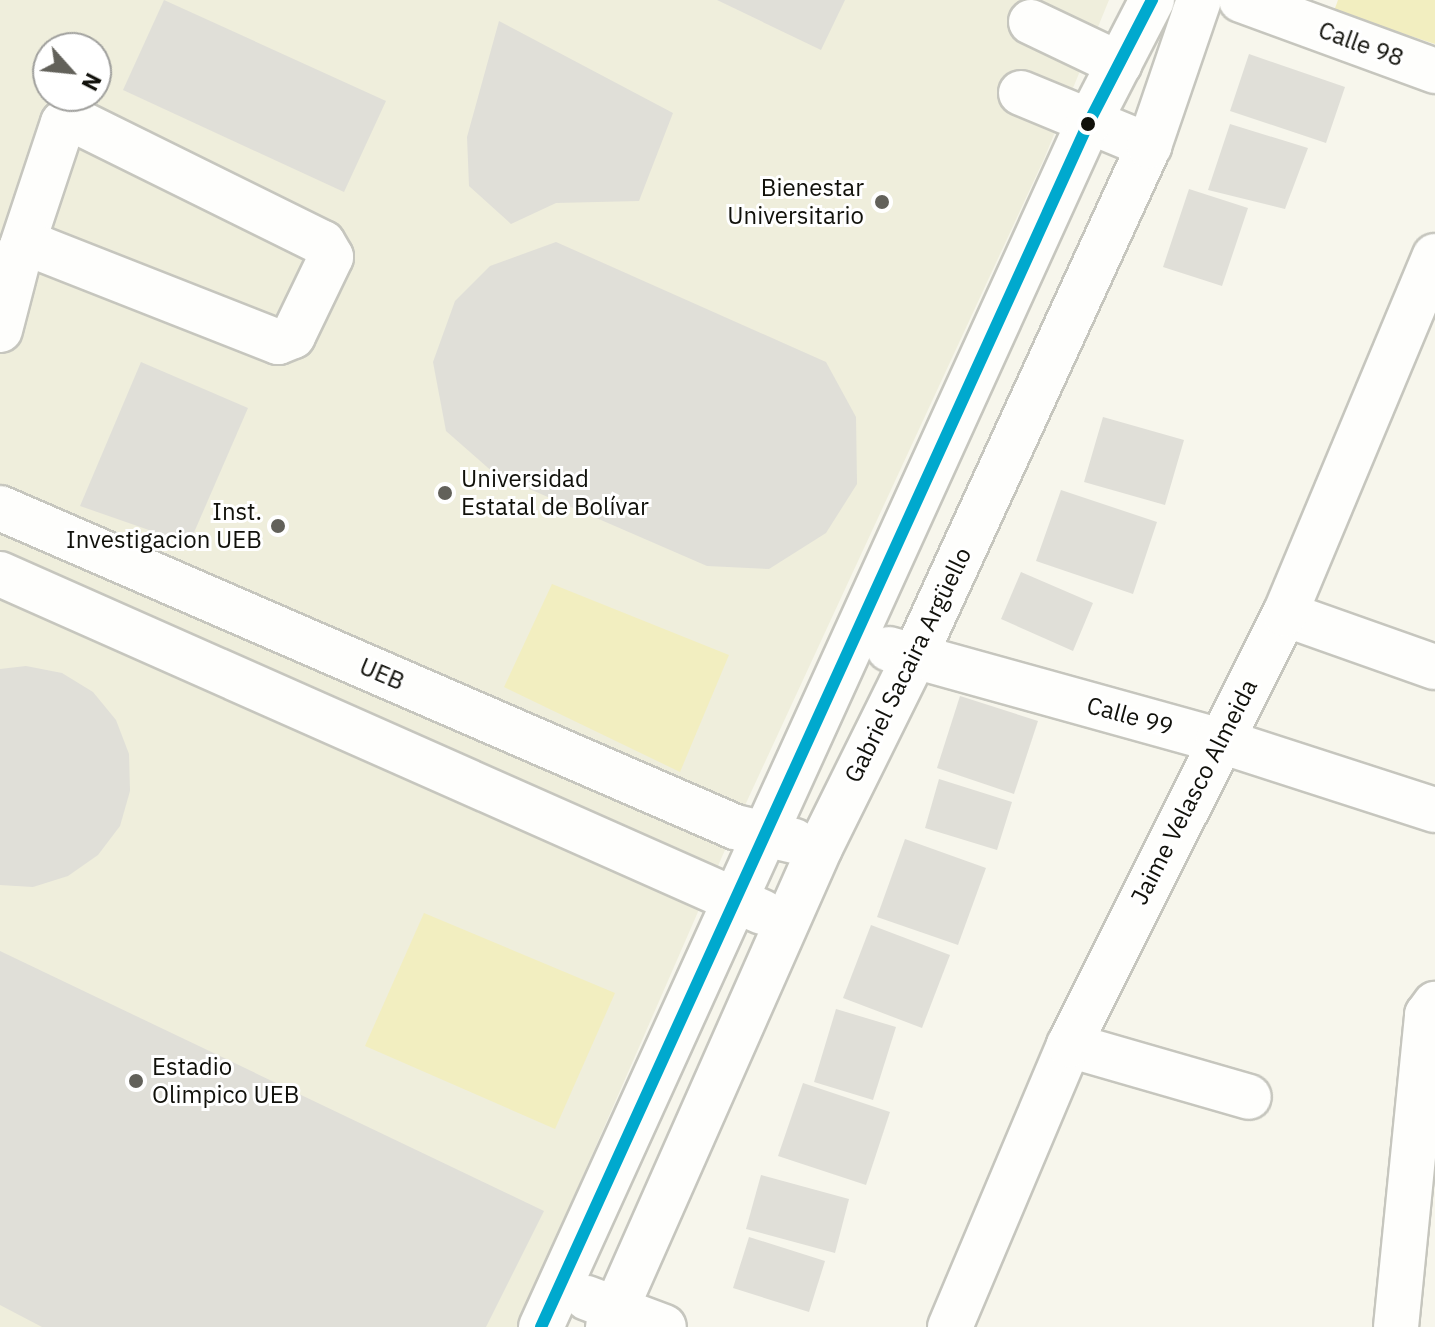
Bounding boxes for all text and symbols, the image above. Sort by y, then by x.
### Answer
street label: Calle 98 [1315,15,1407,73]
north arrow [32,32,112,112]
text: N [76,69,109,96]
unlabelled marker [1080,116,1096,132]
place label: Bienestar Universitario [727,174,864,230]
marker: Bienestar Universitario [871,191,893,213]
place label: Universidad Estatal de Bolívar [461,465,649,521]
marker: Universidad Estatal de Bolívar [436,484,454,502]
place label: Inst. Investigacion UEB [66,498,262,554]
marker: Inst. Investigacion UEB [269,517,287,535]
street label: Gabriel Sacaira Argüello [839,543,977,787]
street label: UEB [355,652,409,696]
street label: Jaime Velasco Almeida [1125,675,1263,909]
street label: Calle 99 [1084,691,1176,741]
place label: Estadio Olimpico UEB [152,1053,299,1109]
marker: Estadio Olimpico UEB [127,1072,145,1090]

